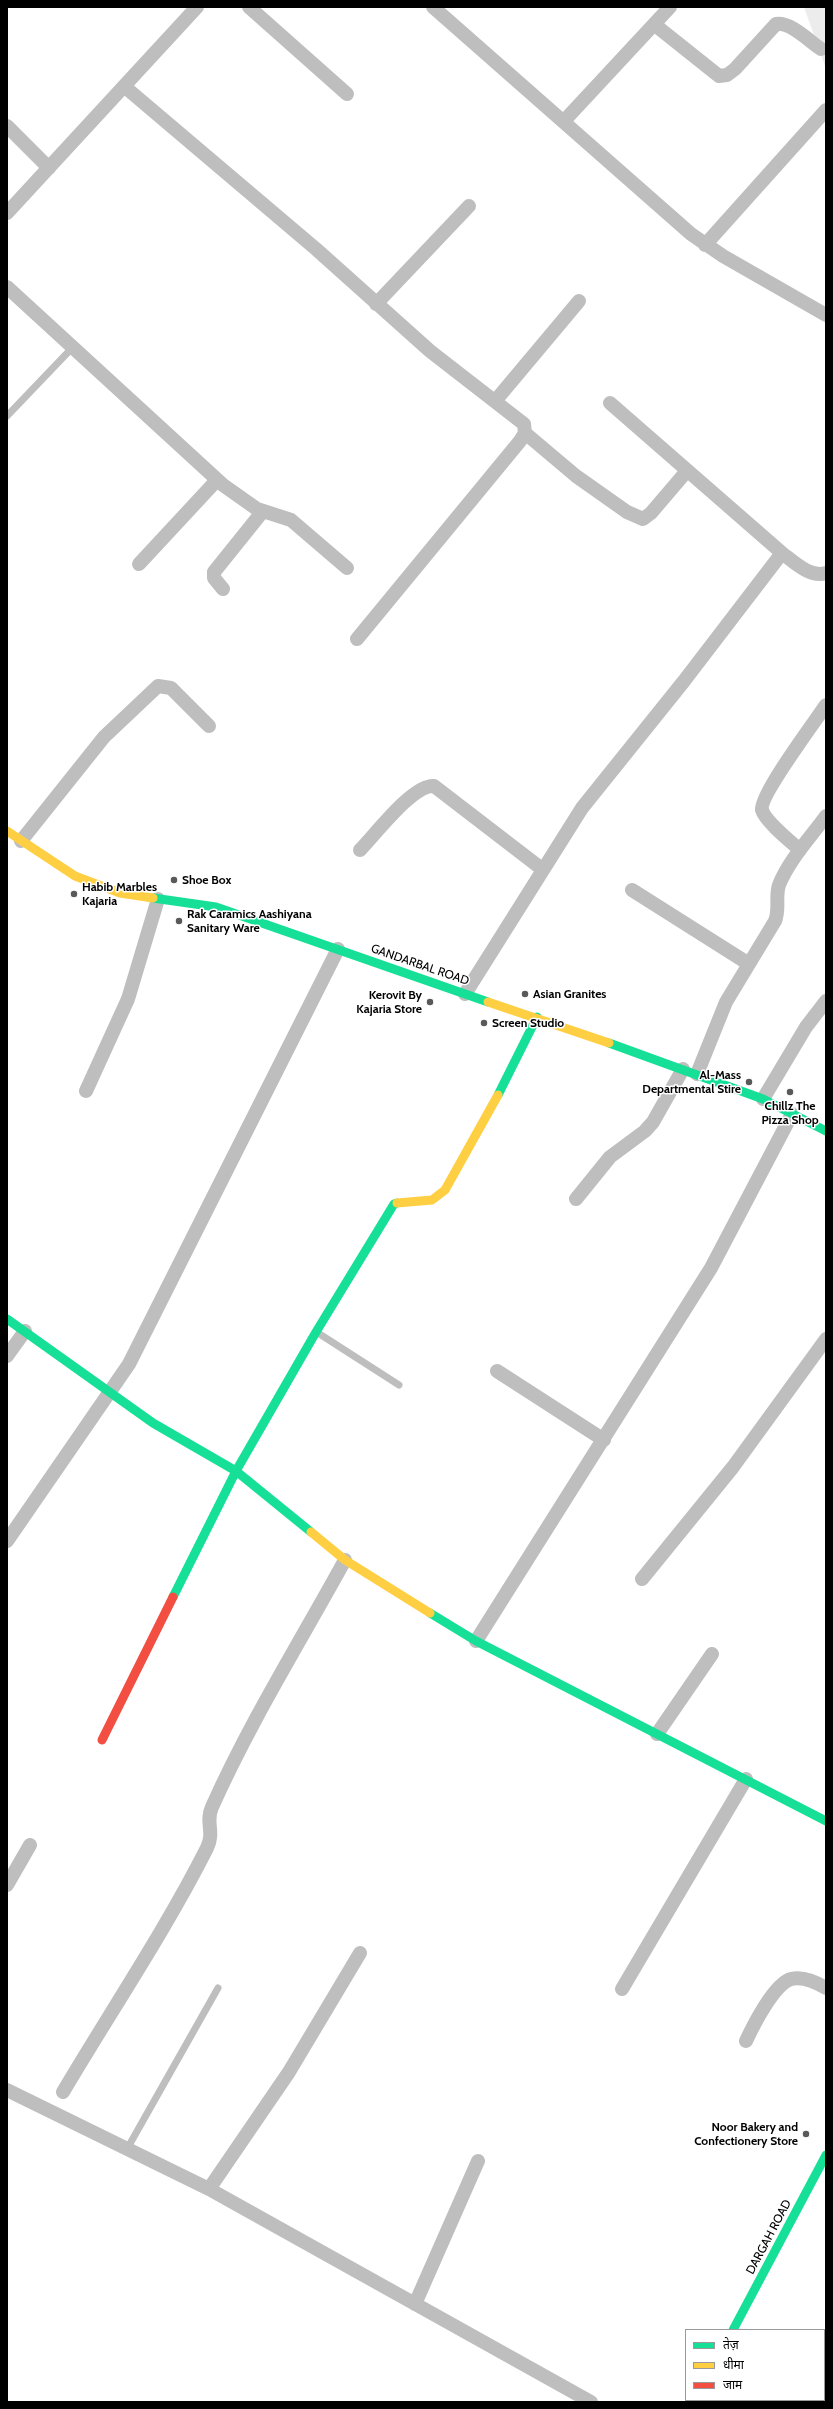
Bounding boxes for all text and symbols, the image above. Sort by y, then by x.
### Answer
place label: Shoe Box [182,873,231,887]
marker: Shoe Box [169,875,179,885]
place label: Habib Marbles Kajaria [82,880,157,908]
marker: Habib Marbles Kajaria [69,889,79,899]
place label: Rak Caramics Aashiyana Sanitary Ware [187,907,312,935]
marker: Rak Caramics Aashiyana Sanitary Ware [174,916,184,926]
street label: GANDARBAL ROAD [369,941,471,989]
place label: Asian Granites [533,987,606,1001]
place label: Kerovit By Kajaria Store [356,988,422,1016]
marker: Asian Granites [520,989,530,999]
marker: Kerovit By Kajaria Store [425,997,435,1007]
place label: Screen Studio [492,1016,564,1030]
marker: Screen Studio [479,1018,489,1028]
place label: Al-Mass Departmental Stire [642,1068,741,1096]
marker: Al-Mass Departmental Stire [744,1077,754,1087]
marker: Chillz The Pizza Shop [785,1087,795,1097]
place label: Chillz The Pizza Shop [761,1099,819,1127]
place label: Noor Bakery and Confectionery Store [694,2120,798,2148]
marker: Noor Bakery and Confectionery Store [801,2129,811,2139]
street label: DARGAH ROAD [743,2197,795,2277]
legend [685,2329,825,2401]
text: तेज़ [723,2337,739,2352]
text: धीमा [723,2357,744,2372]
text: जाम [723,2377,742,2392]

